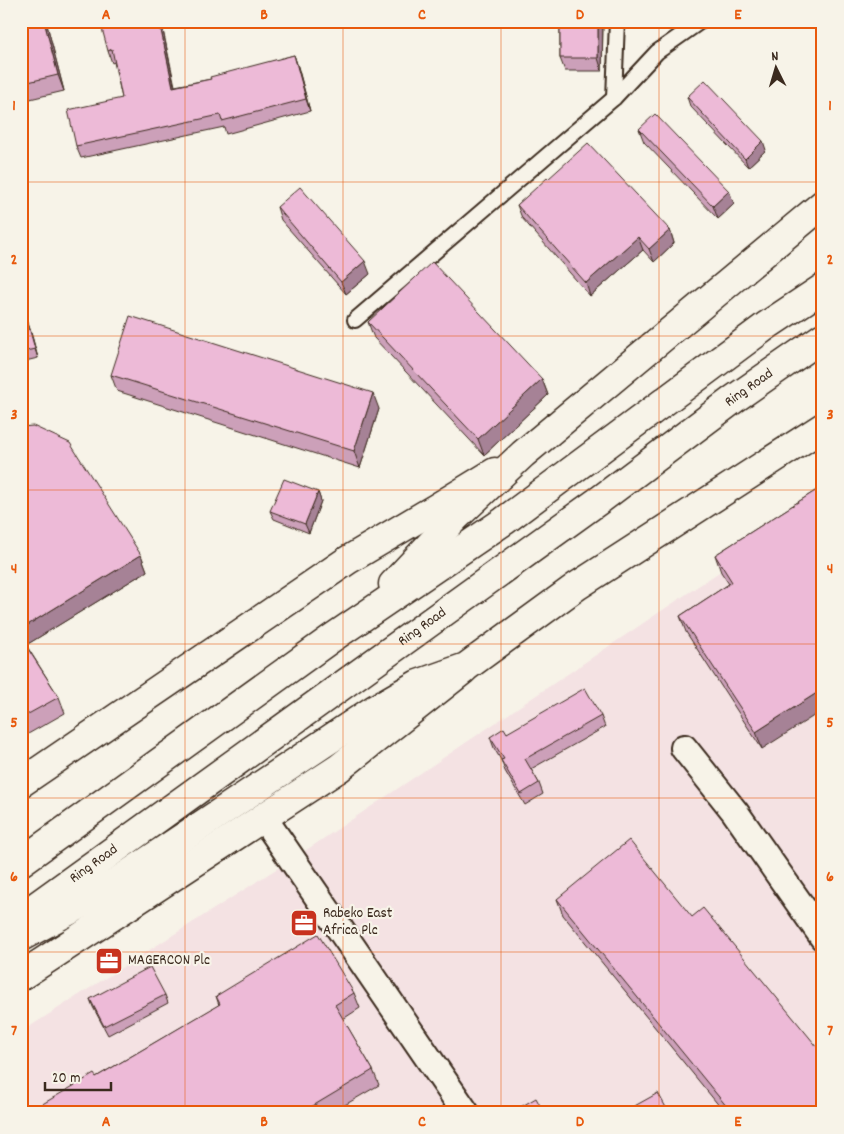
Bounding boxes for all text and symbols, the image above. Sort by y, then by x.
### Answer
text: A [102,4,111,27]
text: B [260,4,268,27]
text: C [418,4,426,27]
text: D [576,4,585,27]
text: E [734,4,742,27]
north arrow [752,42,802,92]
text: N [771,47,779,67]
text: 1 [12,95,16,118]
text: 1 [828,95,832,118]
text: 2 [11,249,18,272]
text: 2 [827,249,834,272]
street label: Ring Road [720,364,778,413]
text: 3 [10,404,18,427]
text: 3 [826,404,834,427]
text: 4 [11,558,17,581]
text: 4 [827,558,833,581]
street label: Ring Road [394,603,451,653]
text: 5 [10,712,18,735]
text: 5 [826,712,834,735]
street label: Ring Road [65,839,123,889]
text: 6 [10,866,18,889]
text: 6 [826,866,834,889]
place label: Rabeko East Africa Plc [323,903,393,942]
office icon: Rabeko East Africa Plc [289,908,319,938]
office icon: MAGERCON Plc [94,946,124,976]
place label: MAGERCON Plc [128,950,210,972]
text: 7 [11,1020,17,1043]
text: 7 [827,1020,833,1043]
scale bar [45,1059,111,1091]
text: 20 m [52,1068,80,1090]
text: A [102,1111,111,1134]
text: B [260,1111,268,1134]
text: C [418,1111,426,1134]
text: D [576,1111,585,1134]
text: E [734,1111,742,1134]

